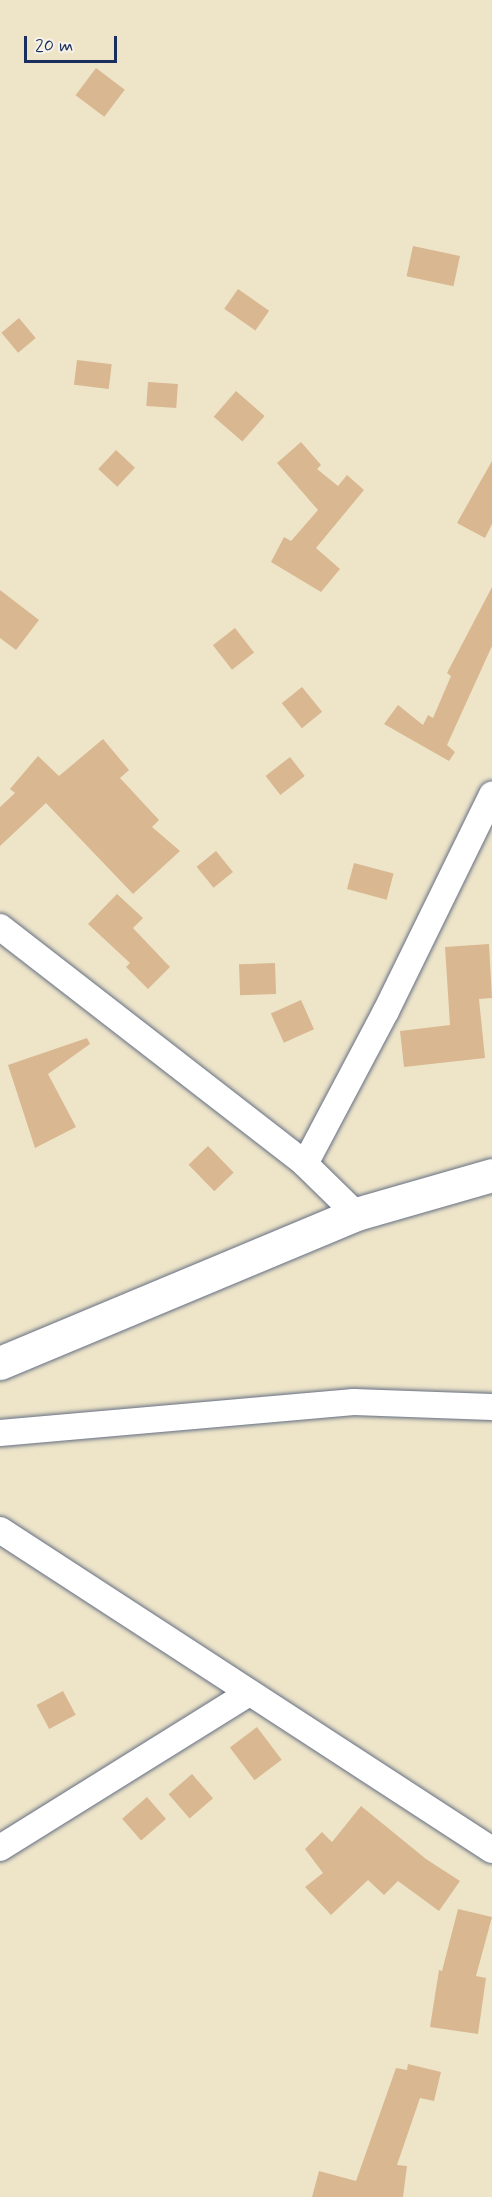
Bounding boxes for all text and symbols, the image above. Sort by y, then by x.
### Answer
scale bar [27,24,120,62]
text: 20 m [35,34,73,58]

